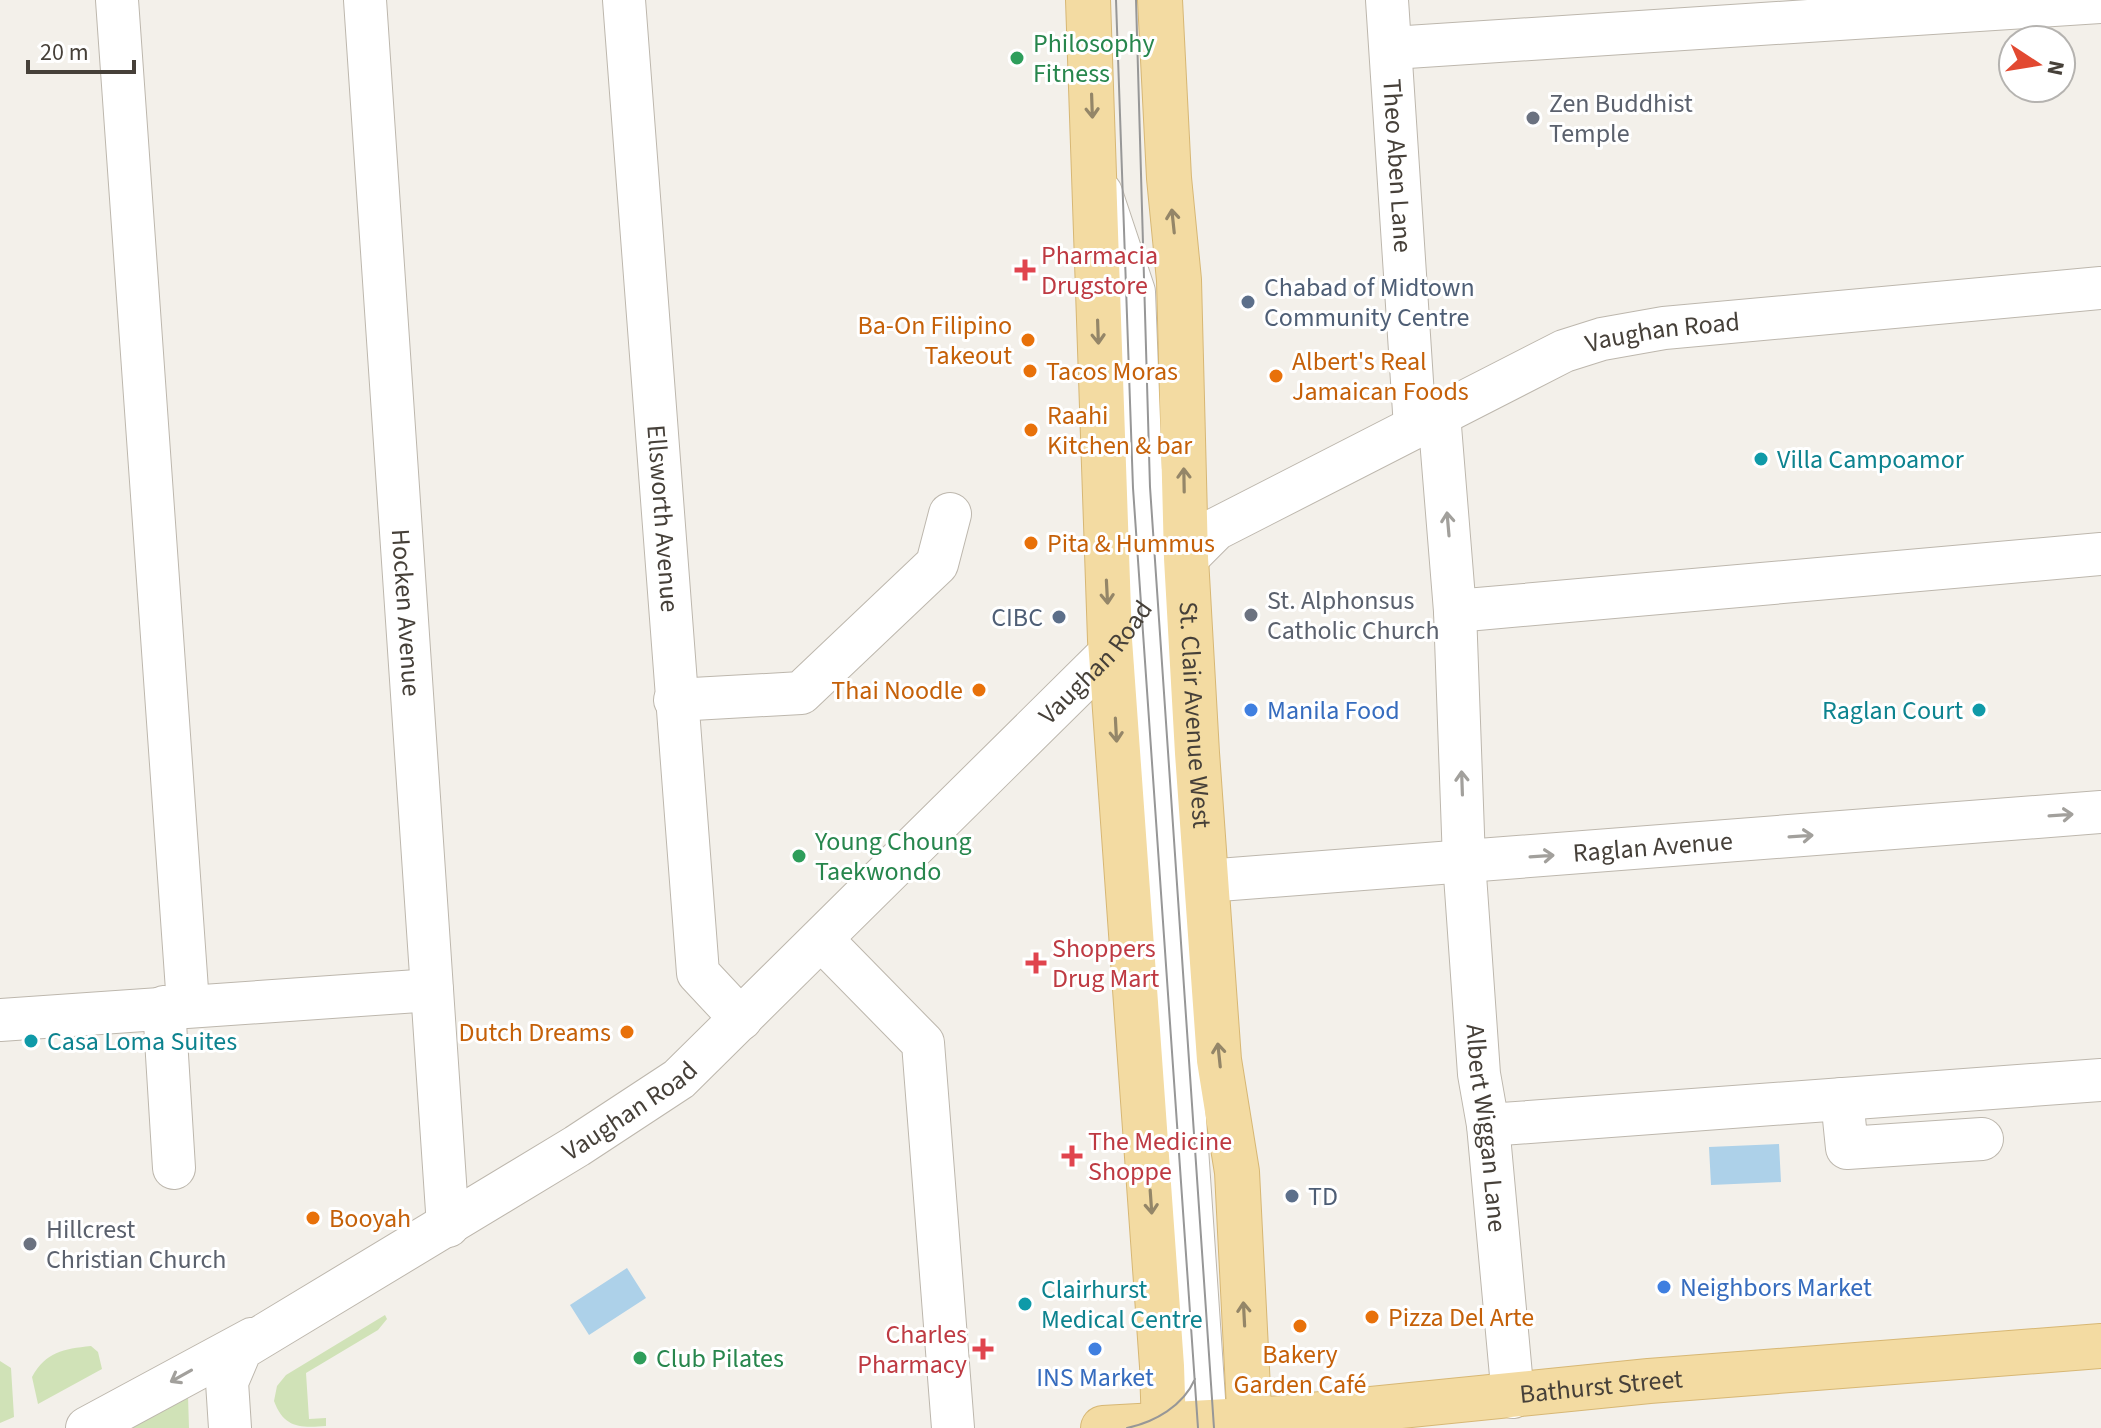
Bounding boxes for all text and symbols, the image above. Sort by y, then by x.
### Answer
scale bar [28,24,134,74]
north arrow [1997,24,2077,104]
place label: Philosophy Fitness [1033,25,1155,92]
text: 20 m [40,35,89,70]
marker: Philosophy Fitness [1008,49,1026,67]
text: N [2038,57,2073,78]
street label: Theo Aben Lane [1374,78,1422,254]
place label: Zen Buddhist Temple [1549,85,1693,152]
one-way arrow [1084,92,1099,119]
marker: Zen Buddhist Temple [1524,109,1542,127]
one-way arrow [1165,208,1180,235]
place label: Pharmacia Drugstore [1041,237,1158,304]
marker: Pharmacia Drugstore [1016,261,1034,279]
place label: Chabad of Midtown Community Centre [1264,269,1475,336]
marker: Chabad of Midtown Community Centre [1239,293,1257,311]
street label: Vaughan Road [1580,303,1741,362]
place label: Ba-On Filipino Takeout [857,307,1012,374]
one-way arrow [1091,318,1106,345]
marker: Ba-On Filipino Takeout [1019,331,1037,349]
place label: Albert's Real Jamaican Foods [1292,343,1469,410]
place label: Tacos Moras [1046,353,1178,390]
marker: Tacos Moras [1021,362,1039,380]
marker: Albert's Real Jamaican Foods [1267,367,1285,385]
place label: Raahi Kitchen & bar [1047,397,1193,464]
marker: Raahi Kitchen & bar [1022,421,1040,439]
street label: Ellsworth Avenue [638,423,689,614]
place label: Villa Campoamor [1777,441,1965,478]
marker: Villa Campoamor [1752,450,1770,468]
one-way arrow [1176,467,1191,494]
one-way arrow [1440,511,1455,537]
place label: Pita & Hummus [1047,525,1215,562]
street label: Hocken Avenue [382,528,431,698]
marker: Pita & Hummus [1022,534,1040,552]
one-way arrow [1100,578,1115,605]
place label: St. Alphonsus Catholic Church [1267,582,1440,649]
street label: Vaughan Road [1030,593,1161,733]
place label: CIBC [991,599,1043,636]
street label: St. Clair Avenue West [1170,601,1221,830]
marker: St. Alphonsus Catholic Church [1242,606,1260,624]
marker: CIBC [1050,608,1068,626]
place label: Thai Noodle [831,672,963,709]
marker: Thai Noodle [970,681,988,699]
place label: Manila Food [1267,692,1400,729]
place label: Raglan Court [1822,692,1963,729]
marker: Manila Food [1242,701,1260,719]
marker: Raglan Court [1970,701,1988,719]
one-way arrow [1109,716,1124,743]
one-way arrow [1455,770,1470,797]
one-way arrow [2047,807,2074,822]
street label: Raglan Avenue [1571,822,1734,871]
place label: Young Choung Taekwondo [814,823,972,890]
one-way arrow [1787,828,1814,843]
marker: Young Choung Taekwondo [790,847,808,865]
one-way arrow [1528,848,1555,863]
place label: Shoppers Drug Mart [1052,930,1159,997]
marker: Shoppers Drug Mart [1027,954,1045,972]
place label: Dutch Dreams [458,1014,611,1051]
place label: Casa Loma Suites [47,1023,237,1060]
marker: Dutch Dreams [618,1023,636,1041]
street label: Albert Wiggan Lane [1457,1023,1516,1234]
marker: Casa Loma Suites [22,1032,40,1050]
one-way arrow [1212,1043,1227,1069]
street label: Vaughan Road [555,1052,706,1169]
place label: The Medicine Shoppe [1088,1123,1232,1190]
marker: The Medicine Shoppe [1063,1147,1081,1165]
place label: TD [1308,1178,1338,1215]
marker: TD [1283,1187,1301,1205]
one-way arrow [1144,1188,1159,1215]
place label: Booyah [329,1200,411,1237]
marker: Booyah [304,1209,322,1227]
place label: Hillcrest Christian Church [46,1211,226,1278]
marker: Hillcrest Christian Church [21,1235,39,1253]
place label: Neighbors Market [1680,1269,1872,1306]
place label: Clairhurst Medical Centre [1041,1271,1203,1338]
marker: Neighbors Market [1655,1278,1673,1296]
marker: Clairhurst Medical Centre [1016,1295,1034,1313]
place label: Pizza Del Arte [1388,1299,1534,1336]
one-way arrow [1237,1301,1252,1328]
marker: Pizza Del Arte [1363,1308,1381,1326]
place label: Charles Pharmacy [857,1316,967,1383]
marker: Bakery Garden Café [1291,1317,1309,1335]
place label: Bakery Garden Café [1234,1336,1366,1403]
place label: Club Pilates [656,1340,784,1377]
marker: Charles Pharmacy [974,1340,992,1358]
marker: INS Market [1086,1340,1104,1358]
marker: Club Pilates [631,1349,649,1367]
place label: INS Market [1036,1359,1154,1396]
street label: Bathurst Street [1518,1360,1684,1412]
one-way arrow [169,1369,193,1384]

